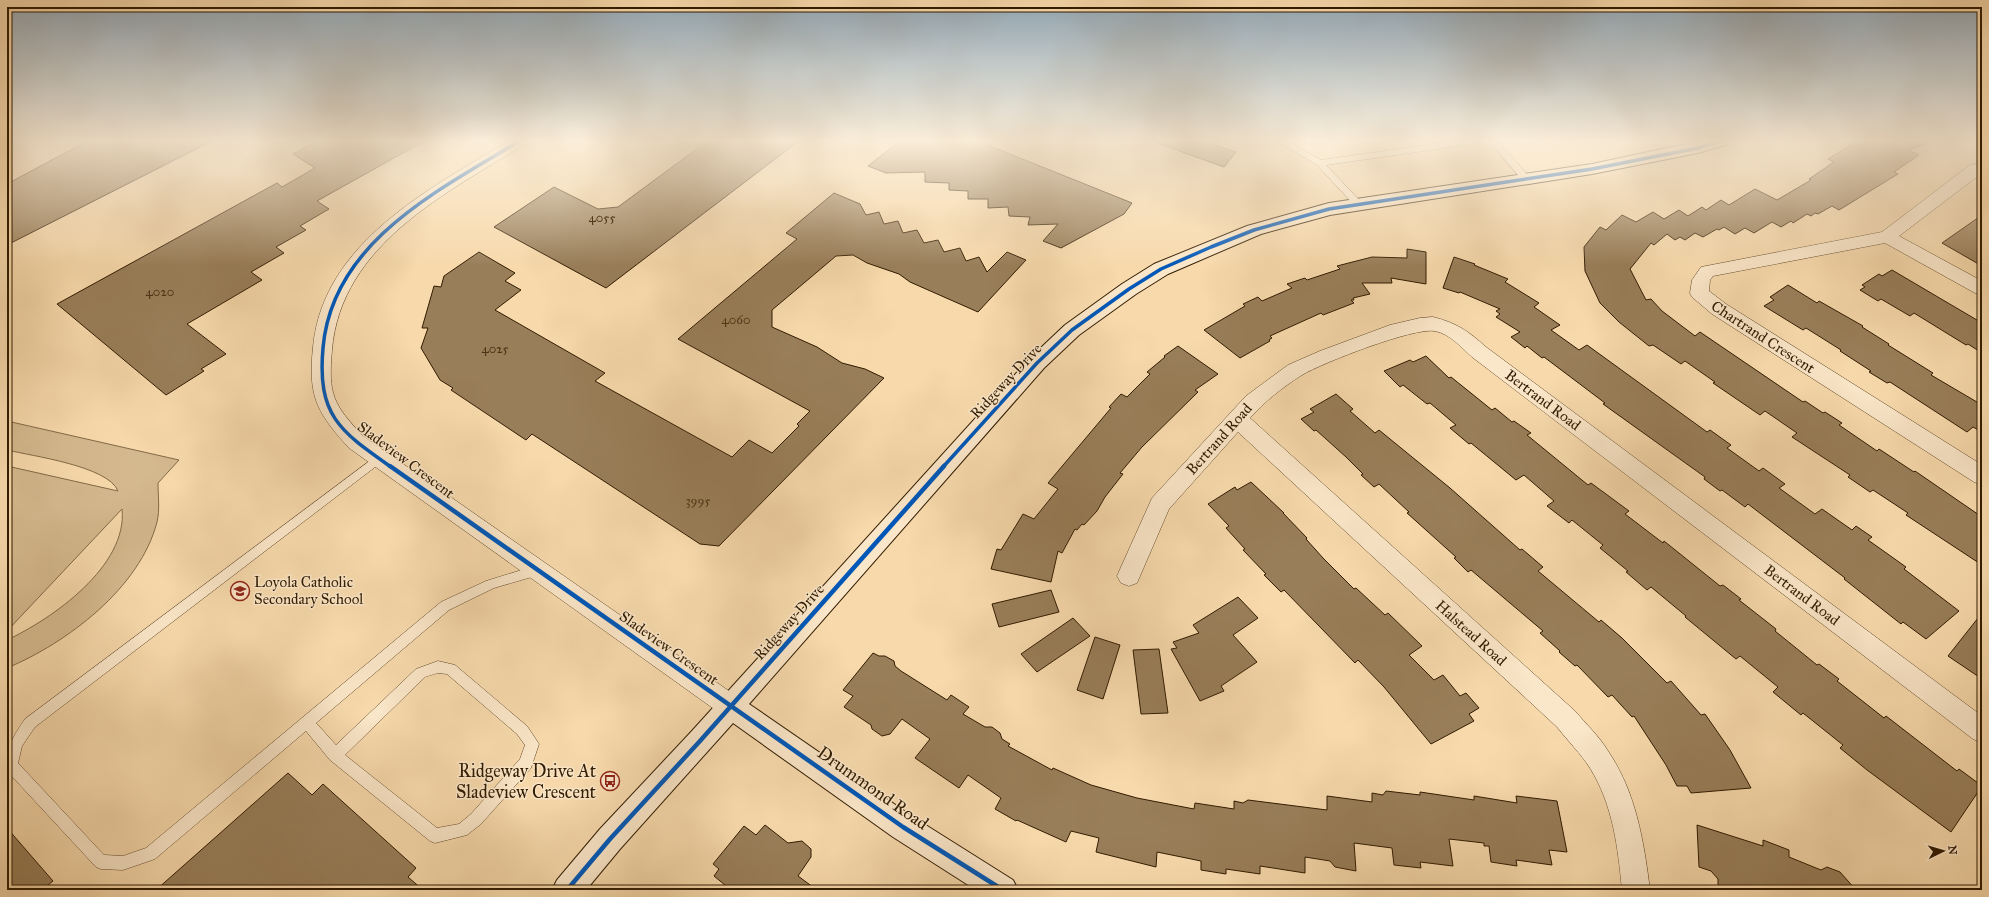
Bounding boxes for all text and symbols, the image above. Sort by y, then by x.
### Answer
house number: 4055 [589,210,615,226]
house number: 4020 [146,284,174,300]
street label: Chartrand Crescent [1708,297,1819,378]
house number: 4060 [721,312,751,328]
street label: Ridgeway Drive [967,340,1045,422]
house number: 4025 [481,341,509,357]
street label: Bertrand Road [1502,366,1585,435]
street label: Bertrand Road [1182,399,1256,478]
street label: Sladeview Crescent [354,418,459,503]
house number: 3995 [685,493,711,509]
street label: Bertrand Road [1761,561,1844,630]
place label: Loyola Catholic Secondary School [254,573,364,608]
school or university icon: Loyola Catholic Secondary School [229,580,251,602]
street label: Ridgeway Drive [750,580,828,664]
street label: Halstead Road [1432,596,1511,670]
street label: Sladeview Crescent [616,607,723,689]
street label: Drummond Road [813,741,933,835]
place label: Ridgeway Drive At Sladeview Crescent [456,760,597,803]
bus stop icon: Ridgeway Drive At Sladeview Crescent [599,770,621,792]
north arrow [1923,831,1963,871]
text: N [1946,845,1959,856]

